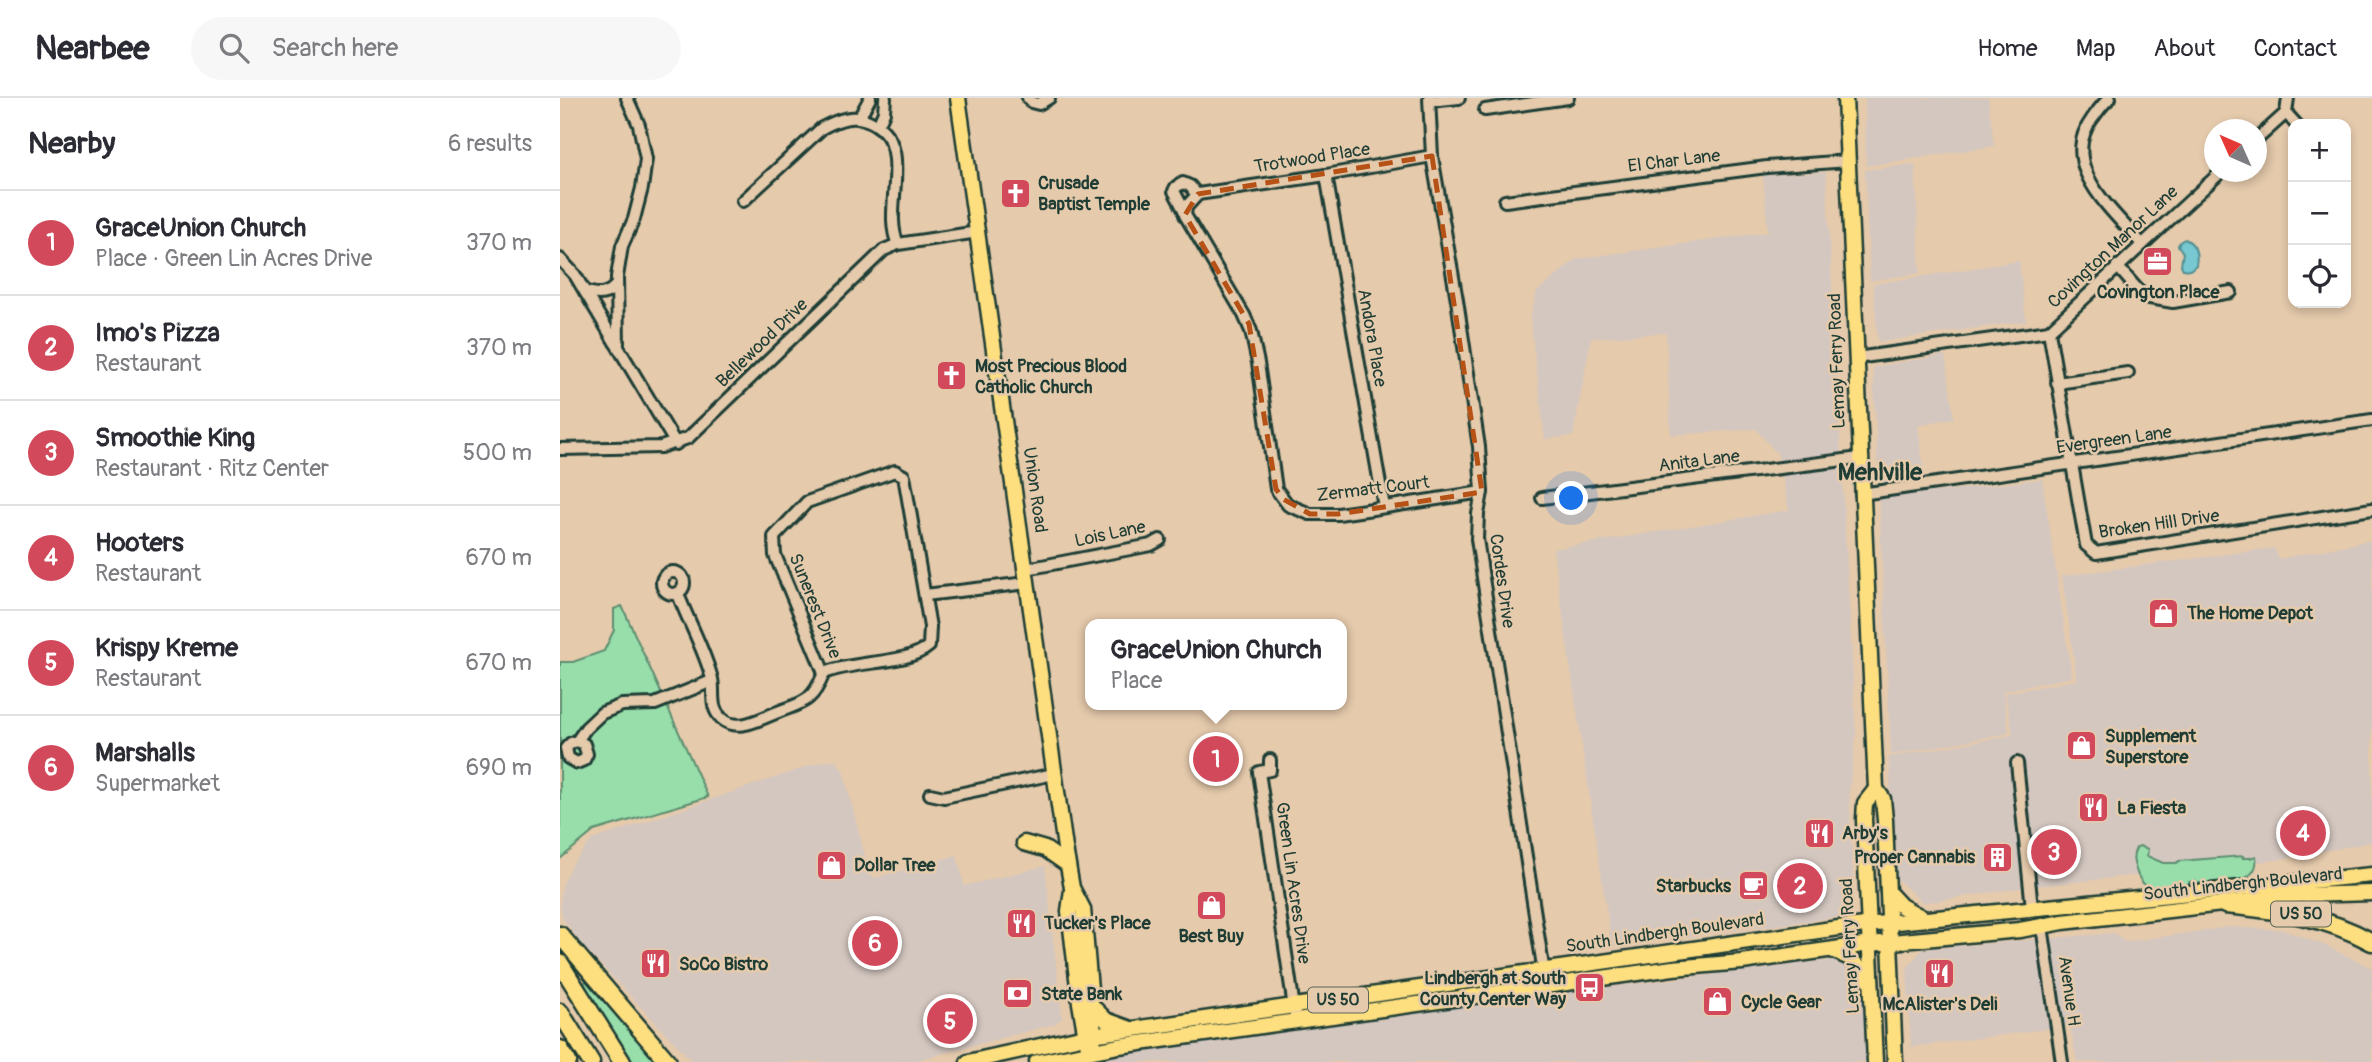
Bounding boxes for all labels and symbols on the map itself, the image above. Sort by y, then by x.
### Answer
north arrow [2204,119,2267,182]
street label: Trotwood Place [1252,137,1372,179]
street label: El Char Lane [1627,144,1722,178]
place label: Crusade Baptist Temple [1038,172,1151,216]
church icon: Crusade Baptist Temple [998,176,1032,210]
street label: Covington Manor Lane [2043,180,2183,314]
office icon: Covington Place [2141,245,2175,279]
place label: Covington Place [2097,281,2220,304]
street label: Andora Place [1352,287,1392,389]
street label: Bellewood Drive [711,293,813,393]
street label: Lemay Ferry Road [1823,293,1851,429]
place label: Most Precious Blood Catholic Church [975,355,1127,399]
church icon: Most Precious Blood Catholic Church [935,359,969,393]
street label: Evergreen Lane [2055,420,2173,459]
street label: Anita Lane [1657,445,1741,477]
street label: Union Road [1018,446,1052,534]
district label: Mehlville [1838,458,1923,487]
street label: Zermatt Court [1315,471,1431,507]
your location [1554,481,1588,515]
street label: Broken Hill Drive [2097,504,2221,544]
street label: Lois Lane [1072,515,1148,553]
street label: Cordes Drive [1484,532,1520,630]
street label: Sunerest Drive [784,550,847,662]
shop icon: The Home Depot [2147,596,2181,630]
place label: The Home Depot [2186,602,2314,625]
place label: Supplement Superstore [2105,725,2197,769]
shop icon: Supplement Superstore [2065,729,2099,763]
pin: 1 [1193,733,1239,785]
restaurant icon: La Fiesta [2077,791,2111,825]
place label: La Fiesta [2117,797,2187,820]
street label: Green Lin Acres Drive [1270,801,1316,965]
pin: 4 [2280,807,2326,859]
restaurant icon: Arby's [1802,816,1836,850]
place label: Arby's [1842,822,1889,845]
pin: 3 [2031,826,2077,878]
building icon: Proper Cannabis [1981,840,2015,874]
place label: Proper Cannabis [1854,846,1976,869]
shop icon: Dollar Tree [814,848,848,882]
place label: Dollar Tree [854,854,937,877]
pin: 2 [1777,860,1823,912]
street label: South Lindbergh Boulevard [2142,862,2344,906]
cafe icon: Starbucks [1737,869,1771,903]
place label: Starbucks [1656,875,1732,898]
street label: Lemay Ferry Road [1835,878,1865,1014]
shop icon: Best Buy [1194,888,1228,922]
road number: US 50 [2271,902,2331,926]
restaurant icon: Tucker's Place [1004,906,1038,940]
street label: South Lindbergh Boulevard [1564,908,1766,958]
place label: Tucker's Place [1043,912,1152,935]
pin: 6 [852,917,898,969]
place label: Best Buy [1178,925,1244,948]
restaurant icon: SoCo Bistro [639,947,673,981]
place label: SoCo Bistro [679,953,769,976]
street label: Avenue H [2053,954,2085,1028]
restaurant icon: McAlister's Deli [1923,957,1957,991]
place label: Lindbergh at South County Center Way [1420,967,1567,1011]
bus stop icon: Lindbergh at South County Center Way [1572,971,1606,1005]
bank icon: State Bank [1001,977,1035,1011]
place label: State Bank [1041,983,1123,1006]
shop icon: Cycle Gear [1701,985,1735,1019]
road number: US 50 [1308,988,1368,1012]
place label: Cycle Gear [1741,991,1822,1014]
place label: McAlister's Deli [1882,993,1998,1016]
pin: 5 [927,995,973,1047]

